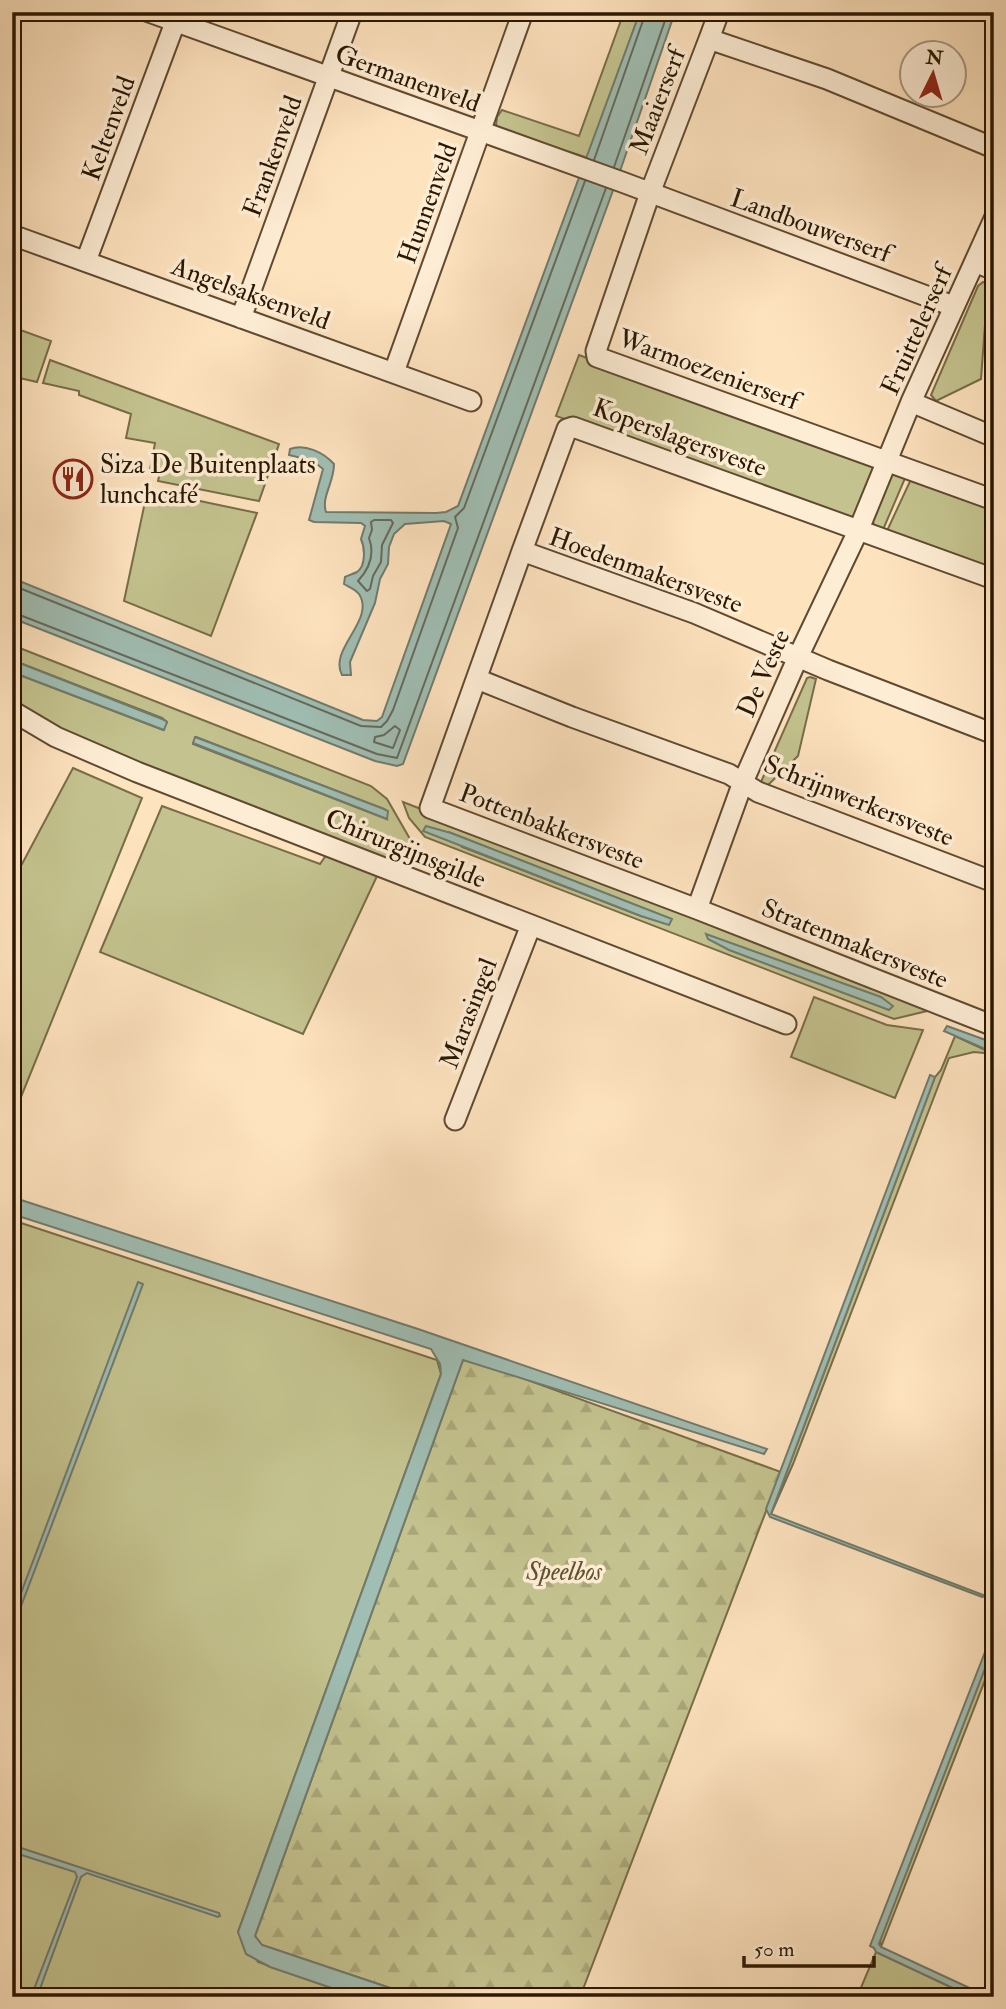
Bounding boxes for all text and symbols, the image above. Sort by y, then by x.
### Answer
street label: Germanenveld [331,38,485,120]
north arrow [898,38,968,108]
street label: Maaierserf [623,40,694,159]
text: N [924,45,945,71]
street label: Keltenveld [75,72,143,185]
street label: Frankenveld [236,91,310,221]
street label: Hunnenveld [391,138,465,268]
street label: Landbouwerserf [726,182,899,271]
street label: Angelsaksenveld [166,250,334,337]
street label: Fruittelerserf [874,257,961,400]
street label: Warmoezenierserf [613,322,807,419]
street label: Koperslagersveste [588,392,771,485]
place label: Siza De Buitenplaats lunchcafé [100,449,316,511]
restaurant icon: Siza De Buitenplaats lunchcafé [52,458,94,500]
street label: Hoedenmakersveste [544,521,747,621]
street label: De Veste [730,624,797,722]
street label: Schrijnwerkersveste [759,748,958,854]
street label: Pottenbakkersveste [455,777,649,877]
street label: Chirurgijnsgilde [321,802,491,896]
street label: Stratenmakersveste [757,892,953,996]
street label: Marasingel [433,953,505,1073]
park label: Speelbos [525,1556,603,1588]
scale bar [744,1925,873,1969]
text: 50 m [754,1936,795,1963]

